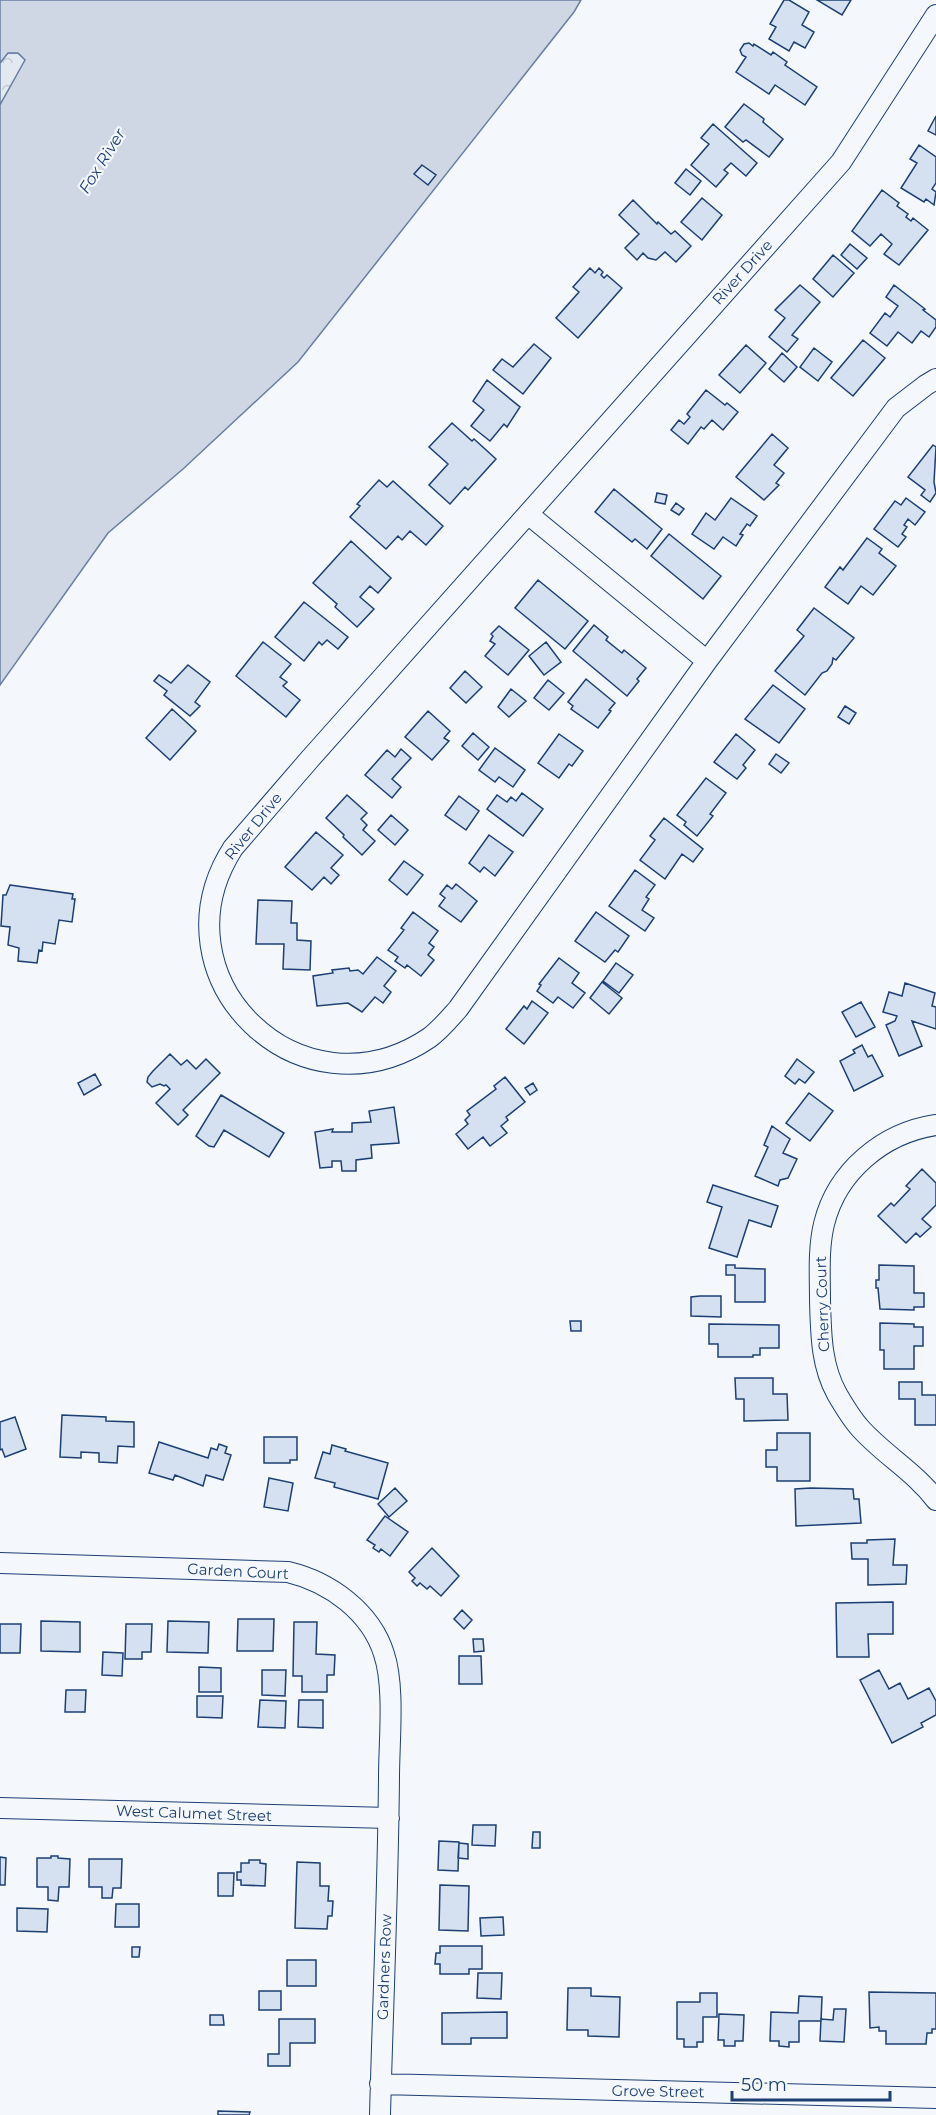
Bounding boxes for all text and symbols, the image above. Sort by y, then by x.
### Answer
water label: Fox River [75,125,130,197]
street label: River Drive [708,236,776,308]
street label: River Drive [220,789,286,863]
street label: Cherry Court [811,1256,833,1352]
street label: Garden Court [187,1559,289,1583]
street label: West Calumet Street [116,1801,272,1825]
street label: Gardners Row [373,1913,395,2020]
scale bar [732,2064,890,2102]
text: 50 m [741,2074,787,2096]
street label: Grove Street [611,2081,705,2101]

